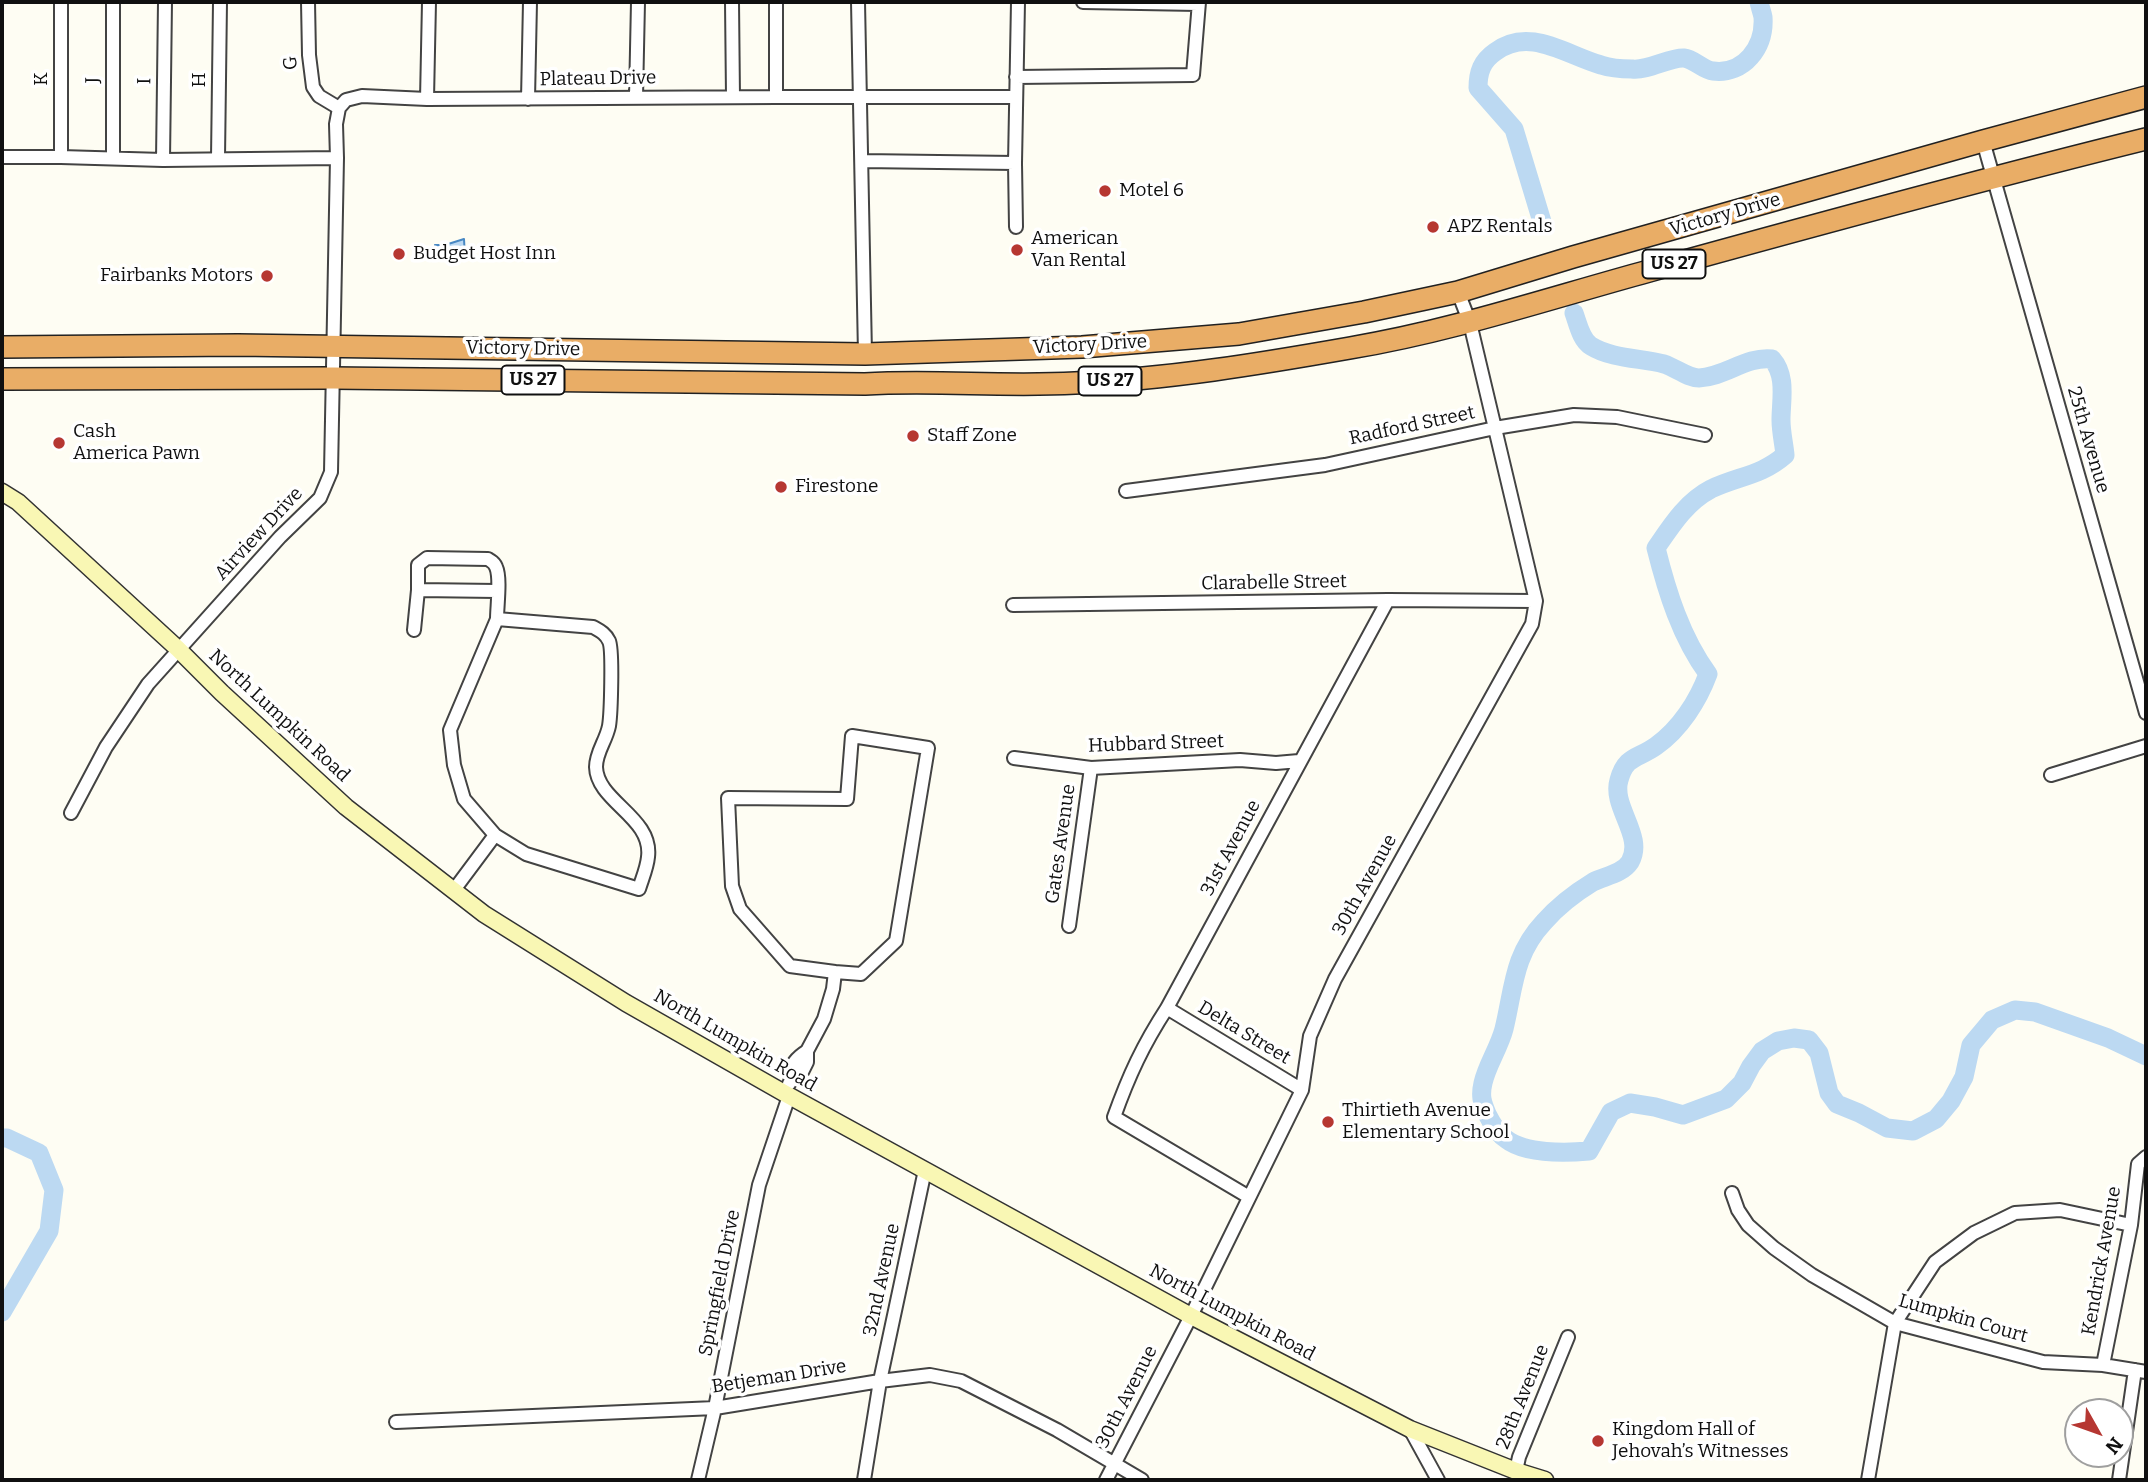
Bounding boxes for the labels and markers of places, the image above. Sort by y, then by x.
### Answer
place label: Motel 6 [1119,180,1184,202]
marker: Motel 6 [1097,183,1113,199]
place label: APZ Rentals [1447,216,1552,238]
marker: APZ Rentals [1425,219,1441,235]
place label: American Van Rental [1031,228,1126,272]
marker: American Van Rental [1009,242,1025,258]
place label: Budget Host Inn [413,243,556,265]
marker: Budget Host Inn [391,246,407,262]
place label: Fairbanks Motors [100,265,253,287]
marker: Fairbanks Motors [259,268,275,284]
place label: Cash America Pawn [73,421,200,465]
place label: Staff Zone [927,425,1017,447]
marker: Staff Zone [905,428,921,444]
marker: Cash America Pawn [51,435,67,451]
place label: Firestone [795,476,878,498]
marker: Firestone [773,479,789,495]
place label: Thirtieth Avenue Elementary School [1342,1100,1509,1144]
marker: Thirtieth Avenue Elementary School [1320,1114,1336,1130]
place label: Kingdom Hall of Jehovah’s Witnesses [1612,1419,1789,1463]
marker: Kingdom Hall of Jehovah’s Witnesses [1590,1433,1606,1449]

